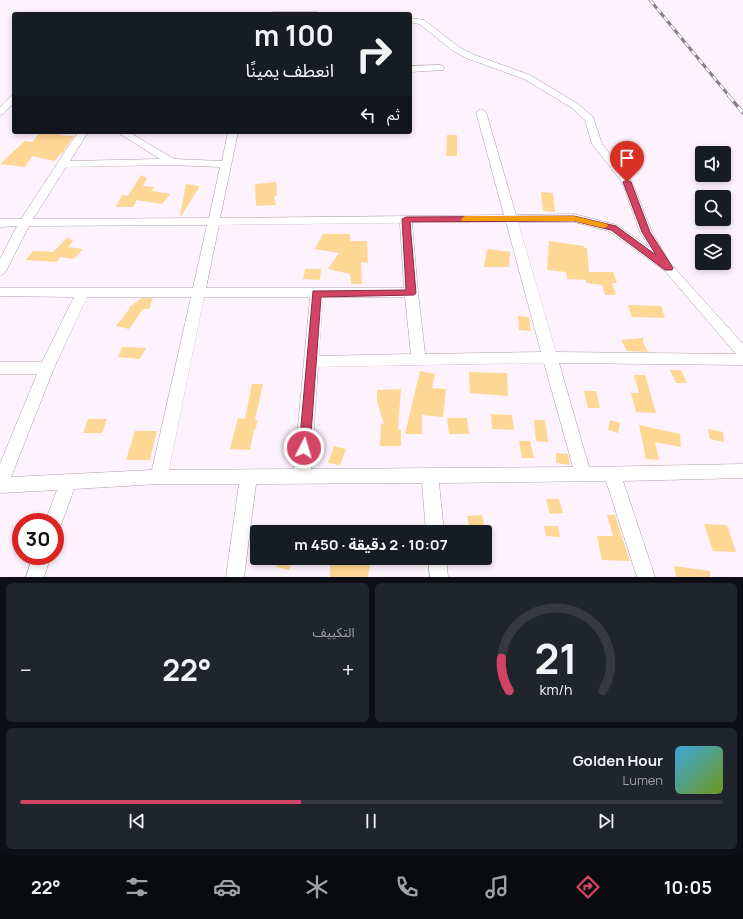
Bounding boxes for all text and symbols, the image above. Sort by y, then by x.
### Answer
text: 100 m [254,16,334,54]
icon: right [348,28,400,80]
text: انعطف يمينًا [245,58,334,82]
icon: left [357,104,379,126]
text: ثم [387,104,400,125]
pin [610,141,644,182]
map controls [695,146,731,270]
button: sound [695,146,731,182]
icon: arrive [616,147,638,169]
button: search [695,190,731,226]
button: layers [695,234,731,270]
position arrow [283,427,325,469]
speed limit sign: 30 [12,513,64,565]
text: 10:07 · 2 دقيقة · 450 m [294,534,448,555]
text: التكييف [313,623,355,641]
text: 21 [534,629,577,685]
text: 22° [162,649,211,690]
text: − [20,655,32,685]
text: + [342,655,355,685]
text: km/h [539,679,572,698]
text: Golden Hour [573,750,663,771]
text: Lumen [623,771,663,789]
icon: previous [126,810,148,832]
icon: pause [360,810,382,832]
icon: next [595,810,617,832]
icon: filters [123,873,151,901]
icon: car [213,873,241,901]
icon: climate [303,873,331,901]
icon: phone [393,873,421,901]
icon: music [483,873,511,901]
icon: directions [574,873,602,901]
text: 22° [31,875,61,899]
text: 10:05 [664,875,712,899]

